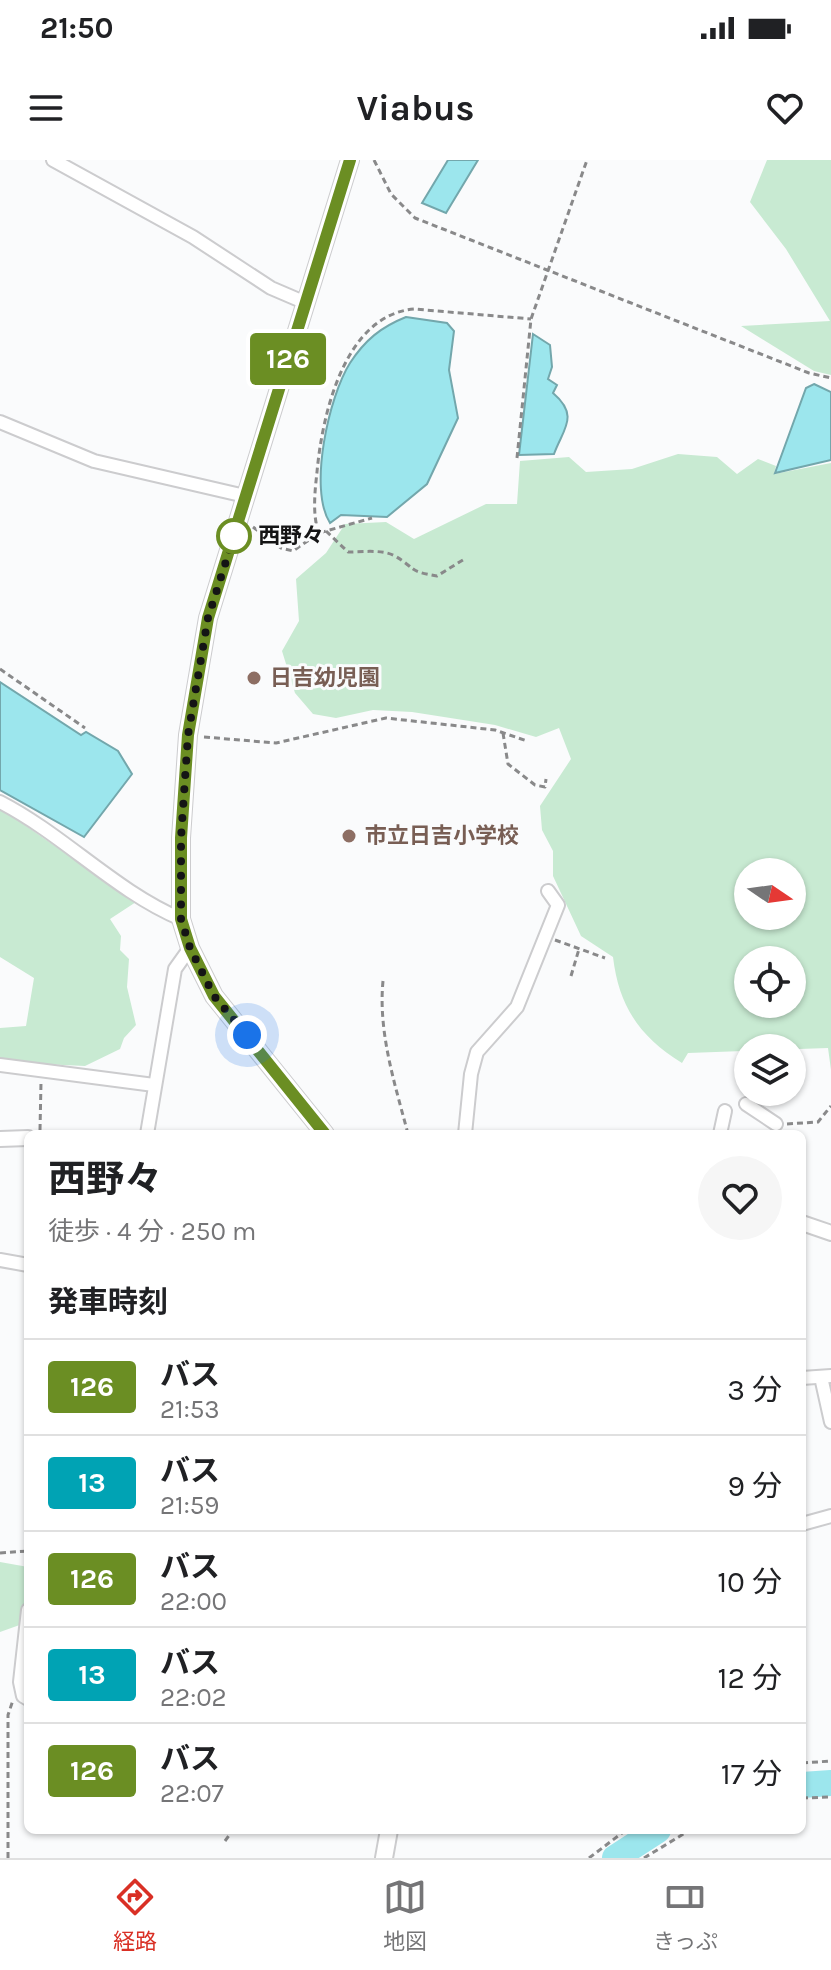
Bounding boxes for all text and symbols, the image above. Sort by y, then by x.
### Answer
text: 21:50 [40,10,113,46]
icon: menu [24,86,68,130]
icon: heart [763,86,807,130]
text: Viabus [356,87,475,129]
line badge: 126 [242,333,334,385]
text: 126 [266,342,310,375]
marker: 西野々 [217,519,251,553]
place label: 西野々 [258,523,324,549]
place label: 日吉幼児園 [270,665,380,691]
marker: 日吉幼児園 [245,669,263,687]
place label: 市立日吉小学校 [365,823,519,849]
marker: 市立日吉小学校 [340,827,358,845]
north arrow [734,858,806,930]
map controls [734,858,806,1106]
button: locate [734,946,806,1018]
your location [227,1015,267,1055]
button: layers [734,1034,806,1106]
button: heart [698,1156,782,1240]
text: 西野々 [48,1157,162,1202]
text: 徒歩 · 4 分 · 250 m [48,1216,256,1247]
text: 発車時刻 [48,1284,168,1320]
text: バス [160,1357,220,1393]
text: 126 [70,1370,114,1403]
text: 3 分 [727,1372,782,1408]
text: 21:53 [160,1394,220,1425]
text: バス [160,1453,220,1489]
text: 13 [78,1466,106,1499]
text: 9 分 [727,1468,782,1504]
text: 21:59 [160,1490,219,1521]
text: バス [160,1549,220,1585]
text: 126 [70,1562,114,1595]
text: 10 分 [717,1564,782,1600]
text: 22:00 [160,1586,227,1617]
text: バス [160,1645,220,1681]
text: 13 [78,1658,106,1691]
text: 12 分 [718,1660,782,1696]
text: 22:02 [160,1682,227,1713]
text: バス [160,1741,220,1777]
text: 126 [70,1754,114,1787]
text: 17 分 [721,1756,782,1792]
text: 22:07 [160,1778,224,1809]
tab: 経路 [113,1875,157,1955]
tab: 地図 [383,1875,427,1955]
tab: きっぷ [653,1875,718,1955]

